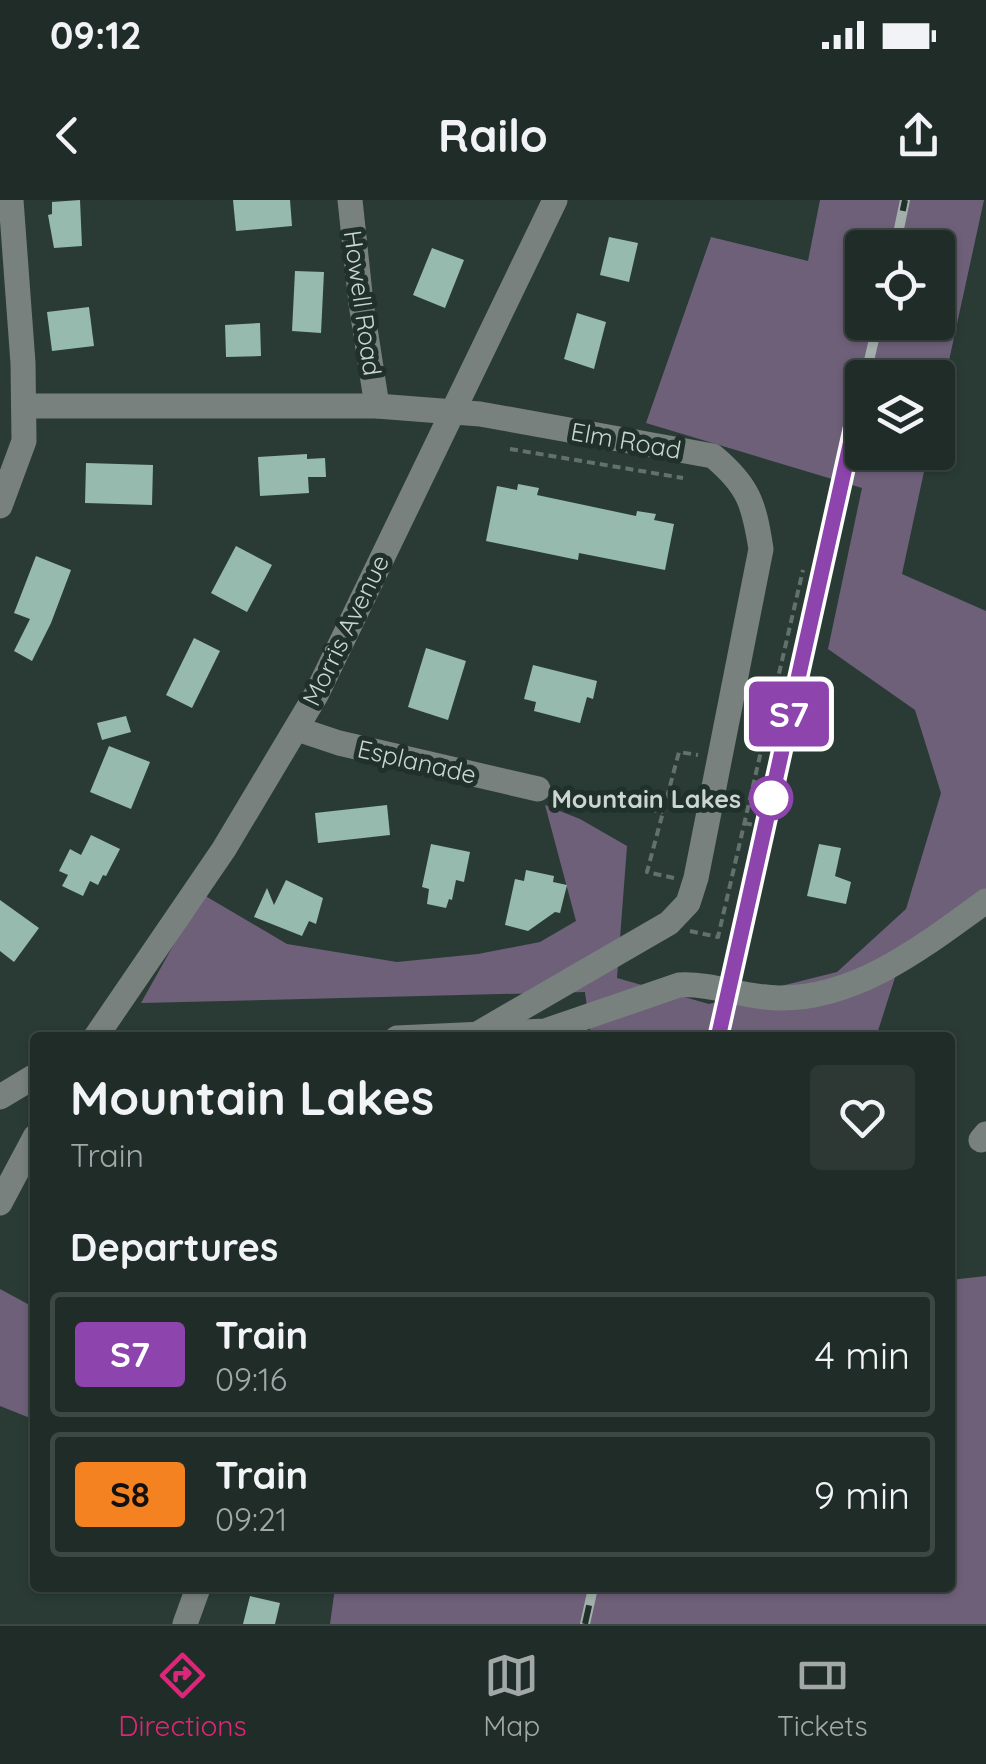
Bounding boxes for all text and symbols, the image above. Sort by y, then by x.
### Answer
text: 09:12 [50,11,142,59]
text: Railo [438,107,548,163]
icon: back [40,108,95,163]
icon: share [891,108,946,163]
street label: Howell Road [337,228,389,378]
map controls [845,230,955,470]
button: locate [845,230,955,340]
button: layers [845,360,955,470]
street label: Elm Road [568,415,684,465]
street label: Morris Avenue [295,549,395,711]
line badge: S7 [744,682,834,746]
text: S7 [769,692,809,736]
street label: Esplanade [355,732,479,790]
marker: Mountain Lakes [750,777,792,819]
place label: Mountain Lakes [551,783,741,814]
button: heart [810,1065,915,1170]
text: Mountain Lakes [70,1067,434,1127]
text: Train [70,1135,144,1175]
text: Departures [70,1223,278,1271]
text: Train [215,1311,308,1359]
text: 4 min [815,1331,910,1379]
text: S7 [110,1332,150,1376]
text: 09:16 [215,1359,287,1399]
text: Train [215,1451,308,1499]
text: 9 min [814,1471,910,1519]
text: S8 [110,1472,150,1516]
text: 09:21 [215,1499,287,1539]
tab: Directions [118,1648,247,1743]
tab: Map [483,1648,540,1743]
tab: Tickets [777,1648,868,1743]

